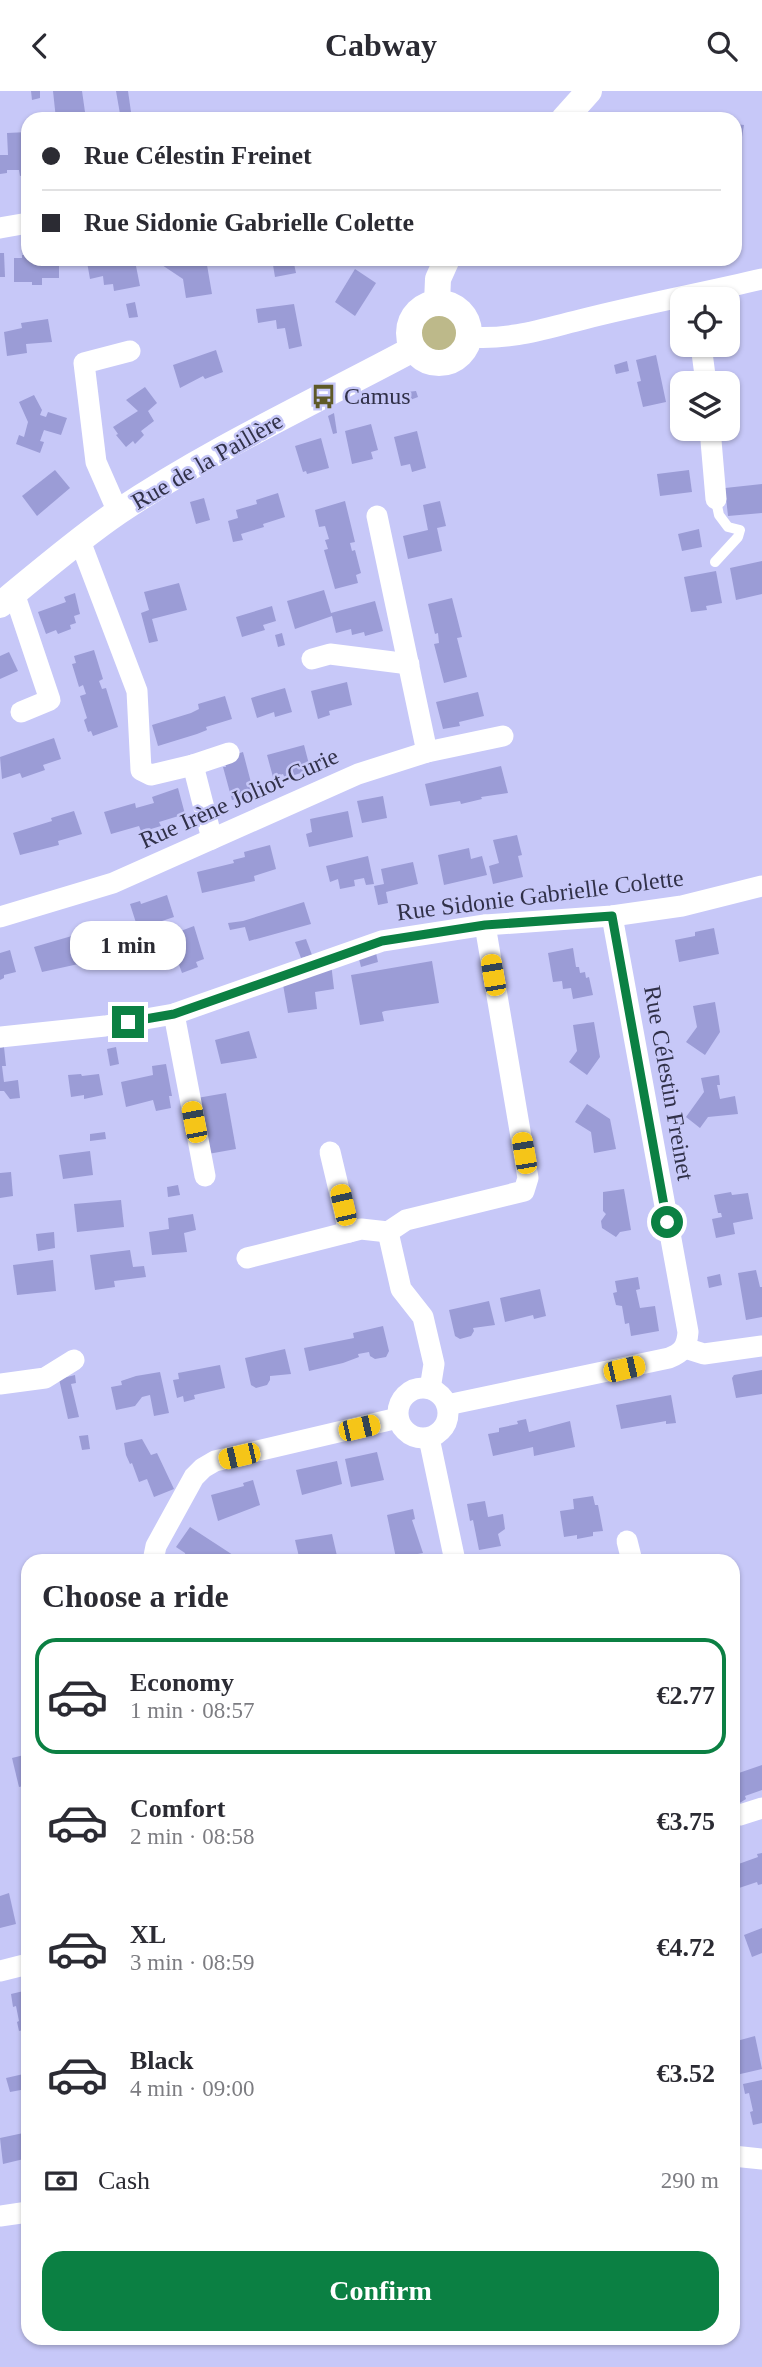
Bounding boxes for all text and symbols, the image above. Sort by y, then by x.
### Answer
icon: back [21,27,59,65]
text: Cabway [325,27,437,63]
icon: search [703,27,741,65]
text: Rue Célestin Freinet [84,141,312,170]
text: Rue Sidonie Gabrielle Colette [84,208,414,237]
map controls [670,287,740,441]
button: locate [670,287,740,357]
button: layers [670,371,740,441]
bus stop icon: Camus [310,382,338,410]
place label: Camus [344,383,411,409]
street label: Rue de la Paillère [127,407,287,515]
street label: Rue Irène Joliot-Curie [136,742,342,854]
street label: Rue Sidonie Gabrielle Colette [395,865,685,925]
callout: 1 min [70,921,186,969]
text: 1 min [100,933,156,958]
car [480,952,507,998]
street label: Rue Célestin Freinet [639,984,699,1183]
route end [112,1006,144,1038]
car [180,1099,209,1145]
car [511,1130,538,1176]
car [329,1182,358,1228]
route start [651,1206,683,1238]
car [602,1354,647,1384]
car [337,1413,382,1443]
car [217,1441,262,1471]
text: Choose a ride [42,1578,229,1614]
icon: car [46,1665,109,1728]
text: Economy [130,1668,234,1697]
text: €2.77 [657,1681,715,1710]
text: 1 min · 08:57 [130,1698,255,1723]
icon: car [46,1791,109,1854]
text: Comfort [130,1794,225,1823]
text: €3.75 [657,1807,715,1836]
text: 2 min · 08:58 [130,1824,255,1849]
icon: car [46,1917,109,1980]
text: XL [130,1920,166,1949]
text: €4.72 [657,1933,715,1962]
text: 3 min · 08:59 [130,1950,255,1975]
icon: car [46,2043,109,2106]
text: Black [130,2046,194,2075]
text: €3.52 [657,2059,715,2088]
text: 4 min · 09:00 [130,2076,255,2101]
icon: cash [42,2162,80,2200]
text: Cash [98,2166,150,2195]
text: 290 m [661,2168,719,2193]
button: Confirm [42,2251,719,2331]

